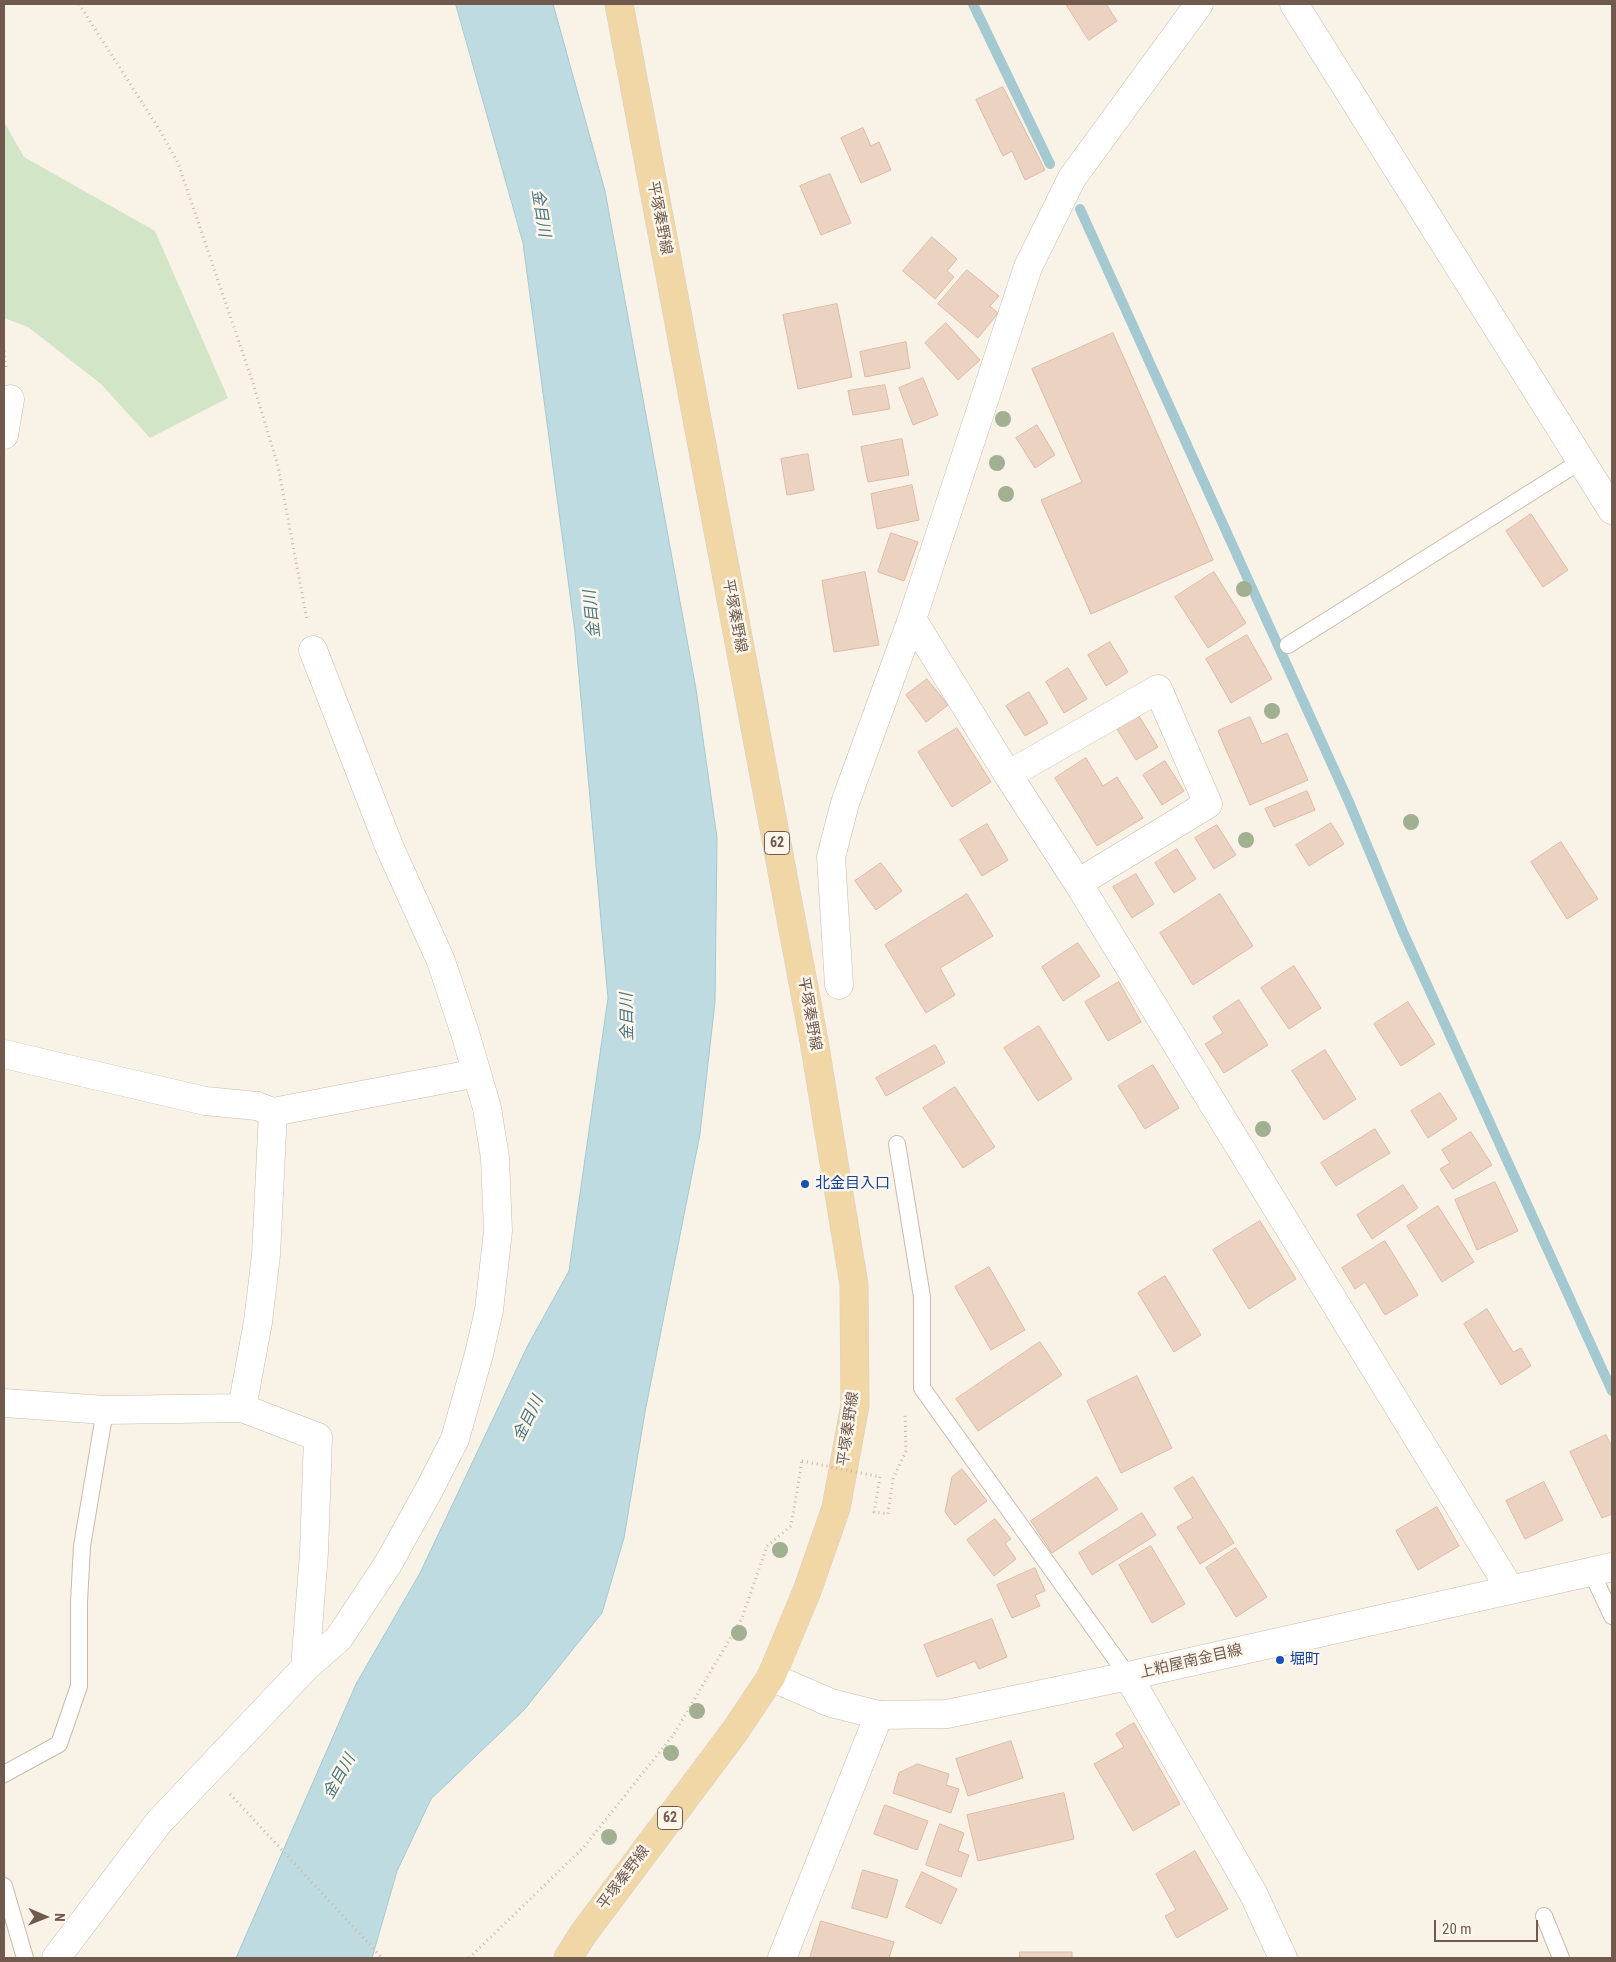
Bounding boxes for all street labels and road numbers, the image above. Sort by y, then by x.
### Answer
street label: 平塚秦野線 [643,179,675,257]
street label: 平塚秦野線 [718,577,750,655]
road number: 62 [764,831,790,854]
street label: 平塚秦野線 [794,976,824,1052]
street label: 平塚秦野線 [835,1391,863,1467]
street label: 上粕屋南金目線 [1138,1641,1244,1683]
road number: 62 [658,1806,682,1830]
street label: 平塚秦野線 [594,1843,654,1913]

